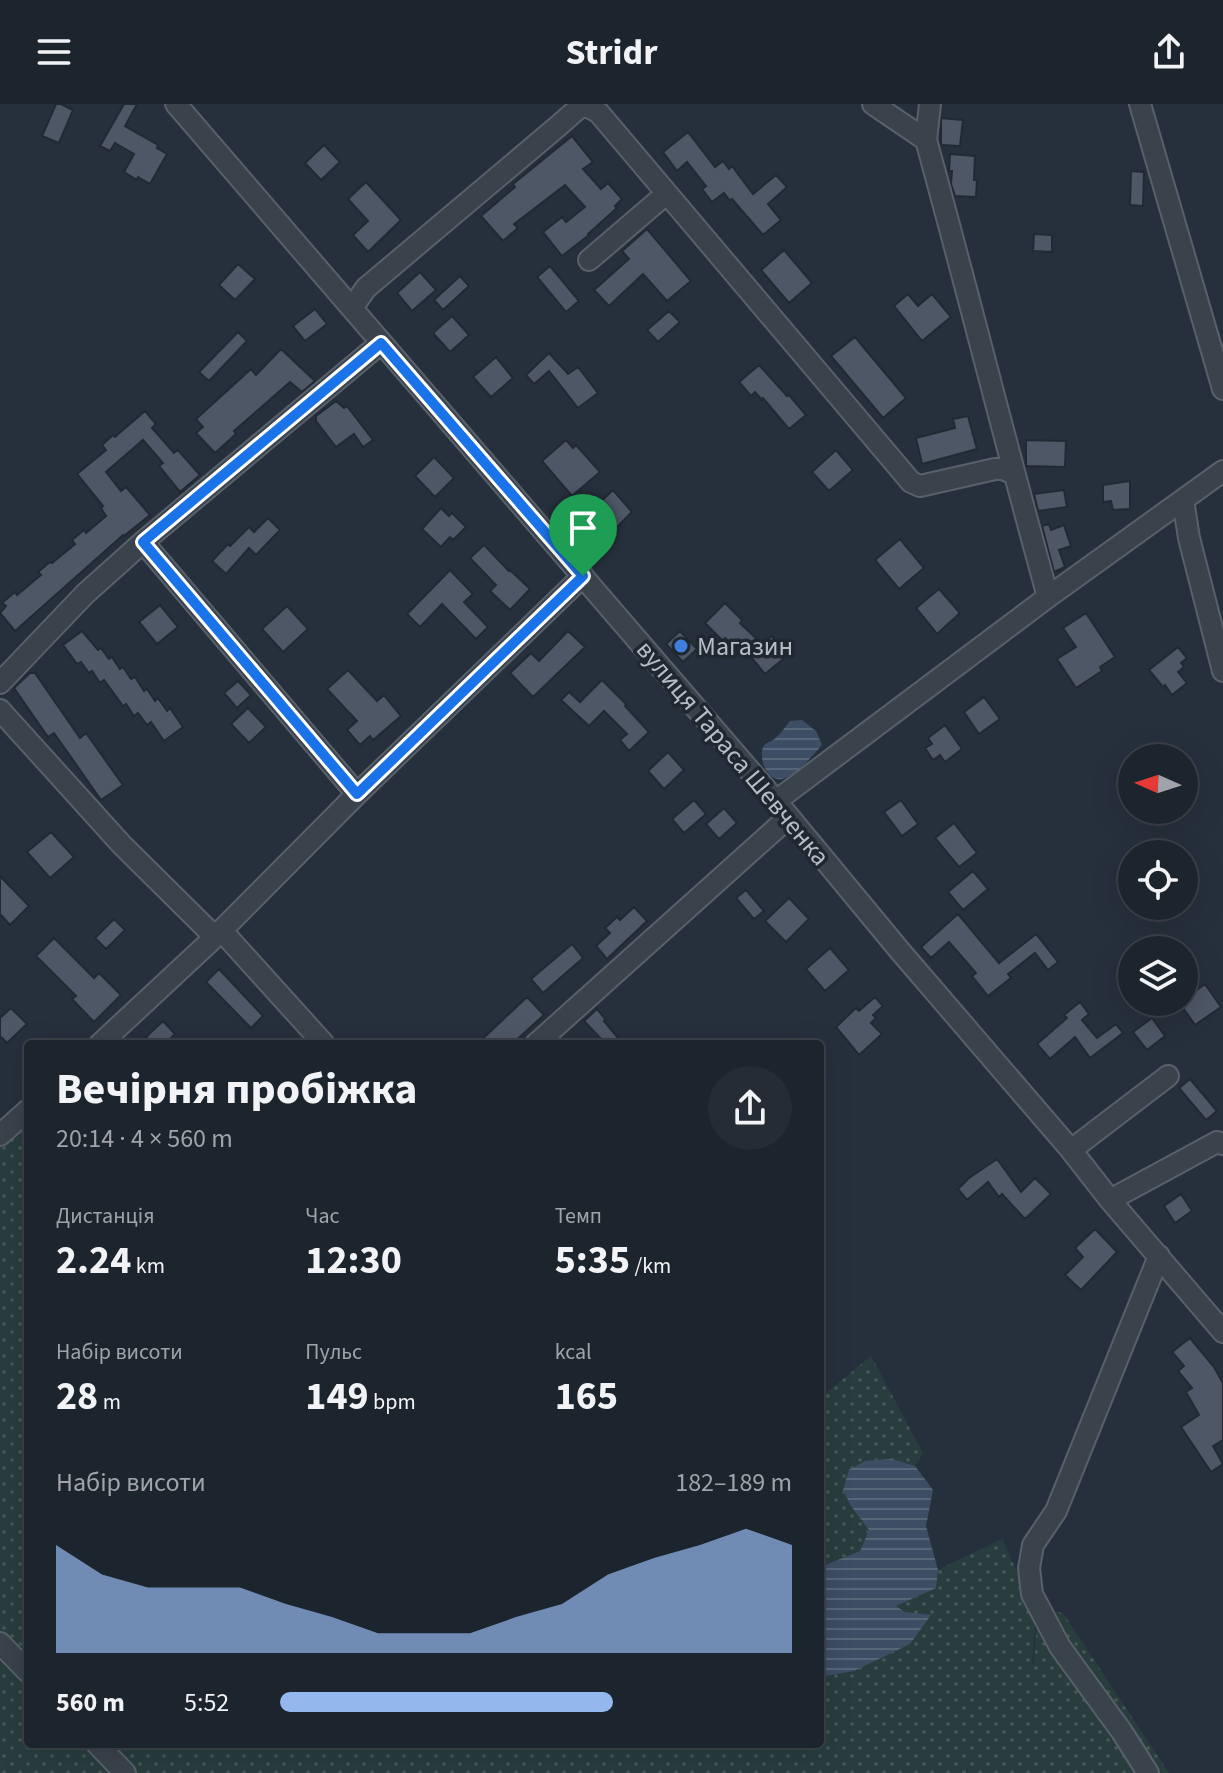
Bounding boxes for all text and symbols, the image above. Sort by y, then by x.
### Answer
text: Stridr [565,27,658,78]
icon: menu [32,30,76,74]
icon: share [1147,30,1191,74]
pin [549,494,617,576]
icon: arrive [561,506,605,550]
place label: Магазин [697,628,793,665]
street label: вулиця Тараса Шевченка [628,632,838,874]
marker: Магазин [672,637,690,655]
north arrow [1118,744,1198,824]
map controls [1118,744,1198,1016]
button: locate [1118,840,1198,920]
button: layers [1118,936,1198,1016]
text: Вечірня пробіжка [56,1058,418,1121]
button: share [708,1066,792,1150]
text: 20:14 · 4 × 560 m [56,1120,233,1157]
text: Дистанція [56,1200,155,1232]
text: Час [305,1200,340,1232]
text: Темп [555,1200,602,1232]
text: 2.24 [56,1232,131,1289]
text: 12:30 [305,1232,402,1289]
text: 5:35 [555,1232,630,1289]
text: km [131,1250,165,1282]
text: /km [630,1250,671,1282]
text: Набір висоти [56,1336,183,1368]
text: Пульс [305,1336,362,1368]
text: kcal [555,1336,592,1368]
text: 28 [56,1368,98,1425]
text: 149 [305,1368,369,1425]
text: 165 [555,1368,618,1425]
text: m [98,1386,121,1418]
text: bpm [369,1386,416,1418]
text: Набір висоти [56,1464,206,1501]
text: 182–189 m [675,1464,792,1501]
text: 560 m [56,1684,125,1721]
text: 5:52 [184,1684,229,1721]

